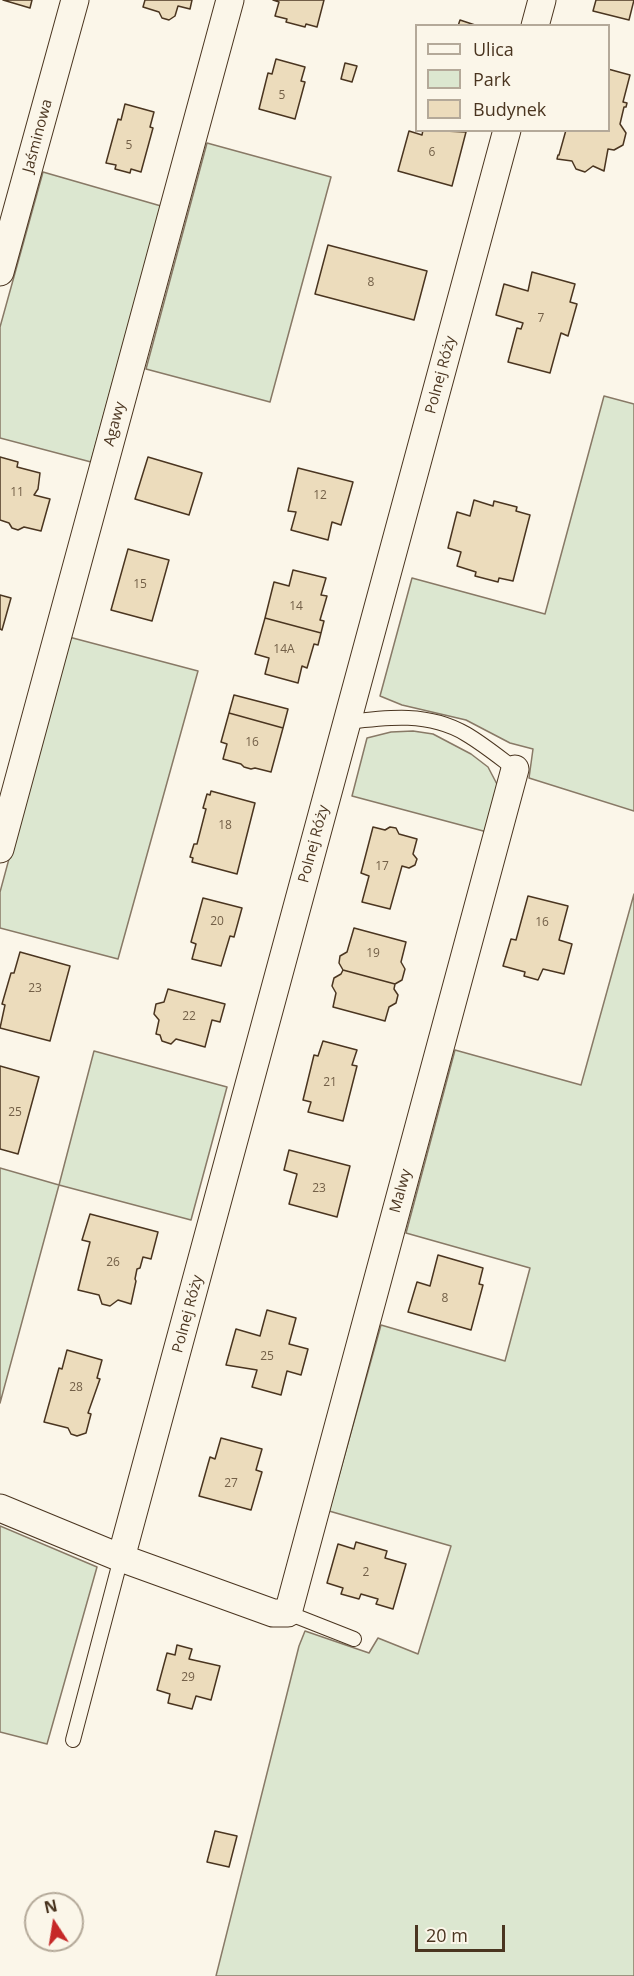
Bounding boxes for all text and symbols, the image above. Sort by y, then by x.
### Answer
legend [415,24,610,132]
text: Ulica [473,37,514,61]
text: Park [473,67,511,91]
house number: 5 [279,89,285,103]
street label: Jaśminowa [20,97,56,175]
text: Budynek [473,97,546,121]
house number: 5 [126,139,132,153]
house number: 6 [429,146,435,160]
house number: 8 [368,276,374,290]
house number: 7 [538,312,544,326]
street label: Polnej Róży [422,334,460,416]
street label: Agawy [100,400,130,448]
house number: 11 [10,486,24,500]
house number: 12 [313,489,327,503]
house number: 15 [133,578,147,592]
house number: 14 [289,600,303,614]
house number: 14A [273,643,295,657]
house number: 16 [245,736,259,750]
street label: Polnej Róży [295,803,333,885]
house number: 18 [218,819,232,833]
house number: 17 [375,860,389,874]
house number: 20 [210,915,224,929]
house number: 16 [535,916,549,930]
house number: 19 [366,947,380,961]
house number: 23 [28,982,42,996]
house number: 22 [182,1010,196,1024]
house number: 21 [323,1076,337,1090]
house number: 25 [8,1106,22,1120]
street label: Malwy [387,1167,415,1215]
house number: 23 [312,1182,326,1196]
house number: 26 [106,1256,120,1270]
street label: Polnej Róży [169,1273,207,1355]
house number: 8 [442,1292,448,1306]
house number: 25 [260,1350,274,1364]
house number: 28 [69,1381,83,1395]
house number: 27 [224,1477,238,1491]
house number: 2 [363,1566,369,1580]
house number: 29 [181,1671,195,1685]
north arrow [24,1892,84,1952]
text: N [42,1894,59,1918]
scale bar [418,1913,508,1951]
text: 20 m [426,1923,468,1947]

